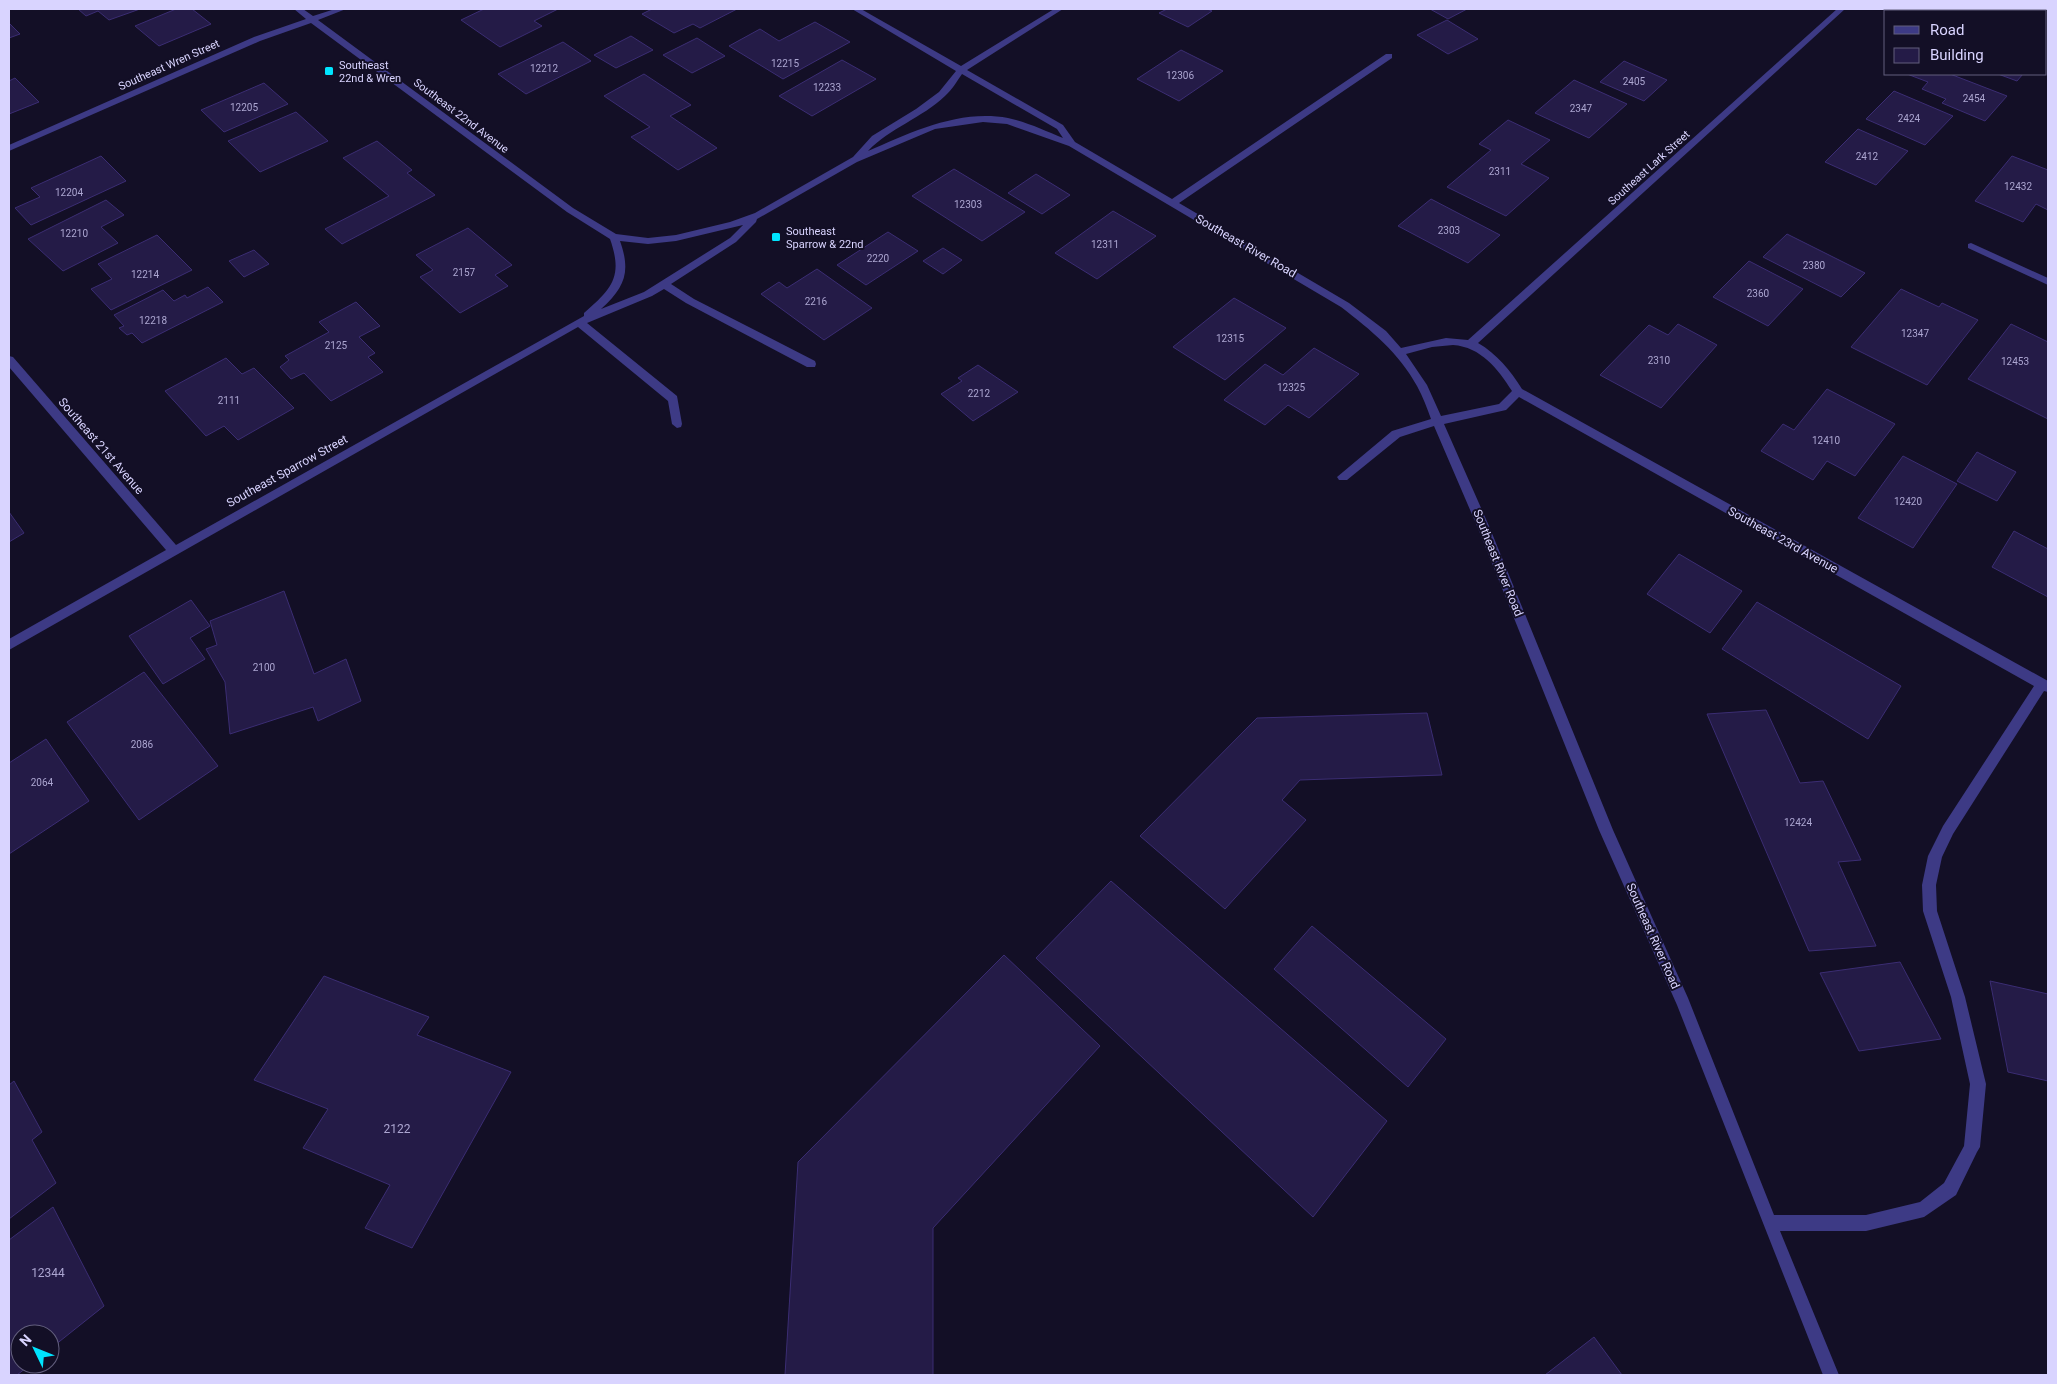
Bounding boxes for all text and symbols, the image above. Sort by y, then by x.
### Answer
legend [1884,10,2047,75]
text: Road [1930,21,1964,39]
street label: Southeast Wren Street [116,37,222,93]
text: Building [1930,46,1984,64]
house number: 12215 [771,58,799,69]
place label: Southeast 22nd & Wren [339,59,401,85]
house number: 12212 [530,63,558,74]
marker: Southeast 22nd & Wren [323,65,335,77]
house number: 12306 [1166,70,1194,81]
street label: Southeast 22nd Avenue [411,76,511,156]
house number: 2405 [1623,76,1646,87]
house number: 12233 [813,82,841,93]
house number: 2454 [1963,93,1986,104]
house number: 12205 [230,102,258,113]
house number: 2347 [1570,103,1593,114]
house number: 2424 [1898,113,1921,124]
street label: Southeast Lark Street [1606,128,1693,208]
house number: 2412 [1856,151,1879,162]
house number: 2311 [1489,166,1511,177]
house number: 12432 [2004,181,2032,192]
house number: 12204 [55,187,83,198]
house number: 12303 [954,199,982,210]
street label: Southeast River Road [1193,211,1299,281]
place label: Southeast Sparrow & 22nd [786,225,864,251]
house number: 2303 [1438,225,1460,236]
house number: 12210 [60,228,88,239]
marker: Southeast Sparrow & 22nd [770,231,782,243]
house number: 12311 [1091,239,1119,250]
house number: 2220 [867,253,890,264]
house number: 2380 [1803,260,1826,271]
house number: 2157 [453,267,476,278]
house number: 12214 [131,269,159,280]
house number: 2360 [1747,288,1770,299]
house number: 2216 [805,296,828,307]
house number: 12218 [139,315,167,326]
house number: 12347 [1901,328,1929,339]
house number: 12315 [1216,333,1244,344]
house number: 2125 [325,340,348,351]
house number: 2310 [1648,355,1671,366]
house number: 12453 [2001,356,2029,367]
house number: 12325 [1277,382,1305,393]
house number: 2212 [968,388,991,399]
street label: Southeast 21st Avenue [55,395,147,497]
house number: 2111 [218,395,240,406]
street label: Southeast Sparrow Street [224,432,350,510]
house number: 12410 [1812,435,1840,446]
house number: 12420 [1894,496,1922,507]
street label: Southeast 23rd Avenue [1726,504,1840,576]
street label: Southeast River Road [1470,507,1526,619]
house number: 2100 [253,662,276,673]
house number: 2086 [131,739,154,750]
house number: 2064 [31,777,54,788]
house number: 12424 [1784,817,1812,828]
street label: Southeast River Road [1623,881,1683,991]
house number: 2122 [384,1122,411,1136]
house number: 12344 [31,1266,65,1280]
north arrow [10,1324,60,1374]
text: N [16,1331,35,1349]

